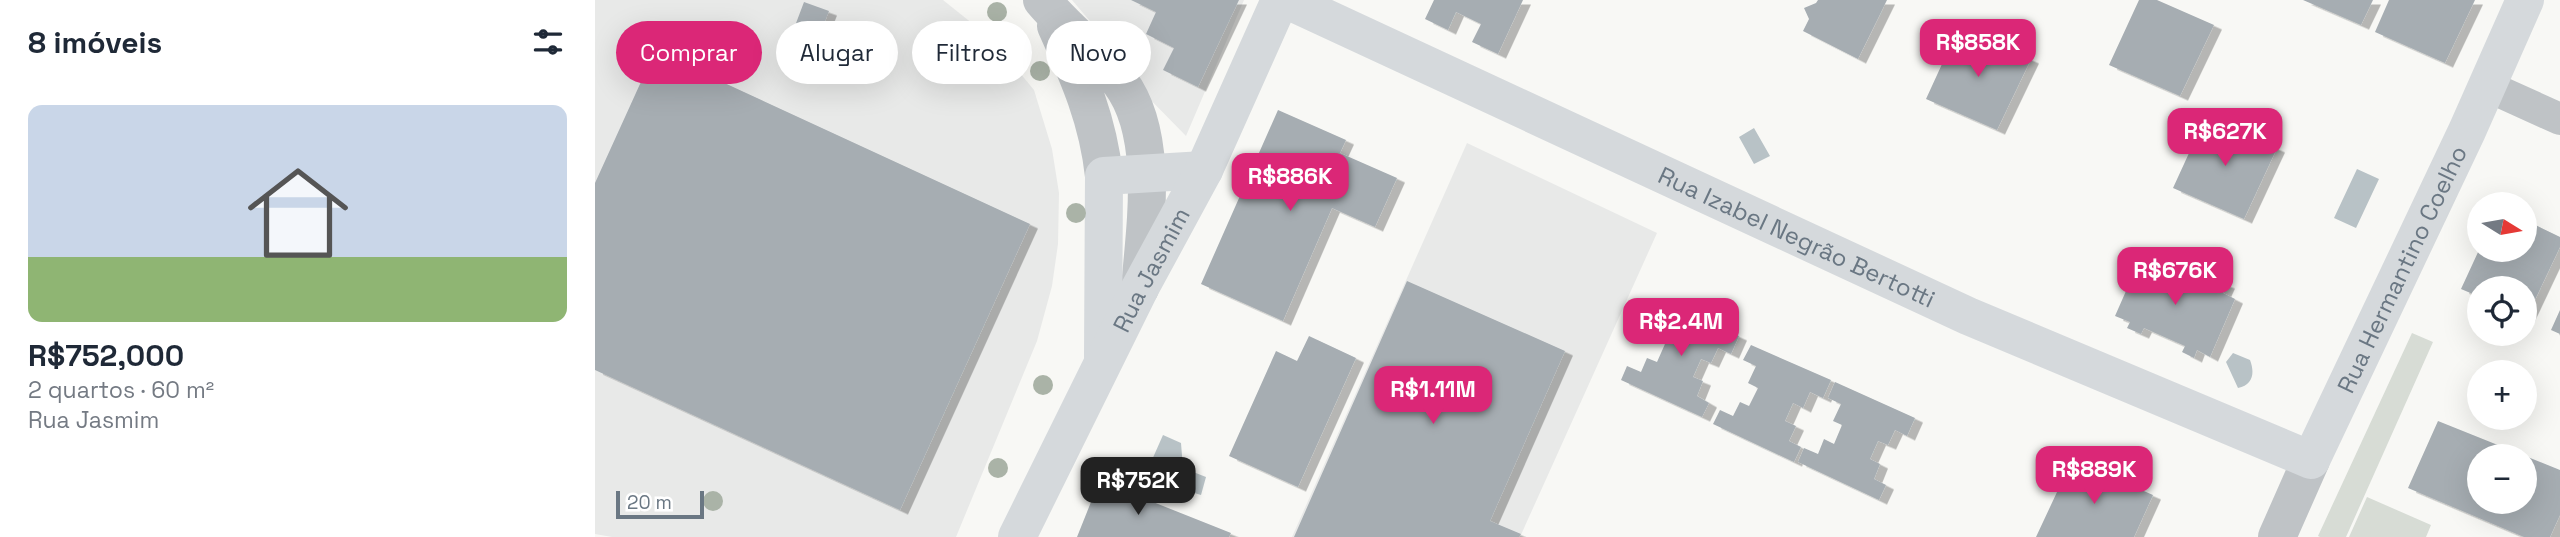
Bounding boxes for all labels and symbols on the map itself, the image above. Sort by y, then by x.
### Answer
pin: R$858K [1921,20,2035,79]
pin: R$627K [2168,108,2282,168]
street label: Rua Hermantino Coelho [2330,140,2473,398]
pin: R$886K [1233,154,1347,213]
street label: Rua Izabel Negrão Bertotti [1653,159,1940,314]
north arrow [2467,192,2537,262]
street label: Rua Jasmim [1105,202,1196,337]
pin: R$676K [2118,247,2232,307]
pin: R$2.4M [1624,298,1738,358]
pin: R$1.11M [1368,366,1498,426]
pin: R$889K [2037,447,2151,506]
pin: R$752K [1081,458,1195,517]
scale bar [616,488,703,520]

